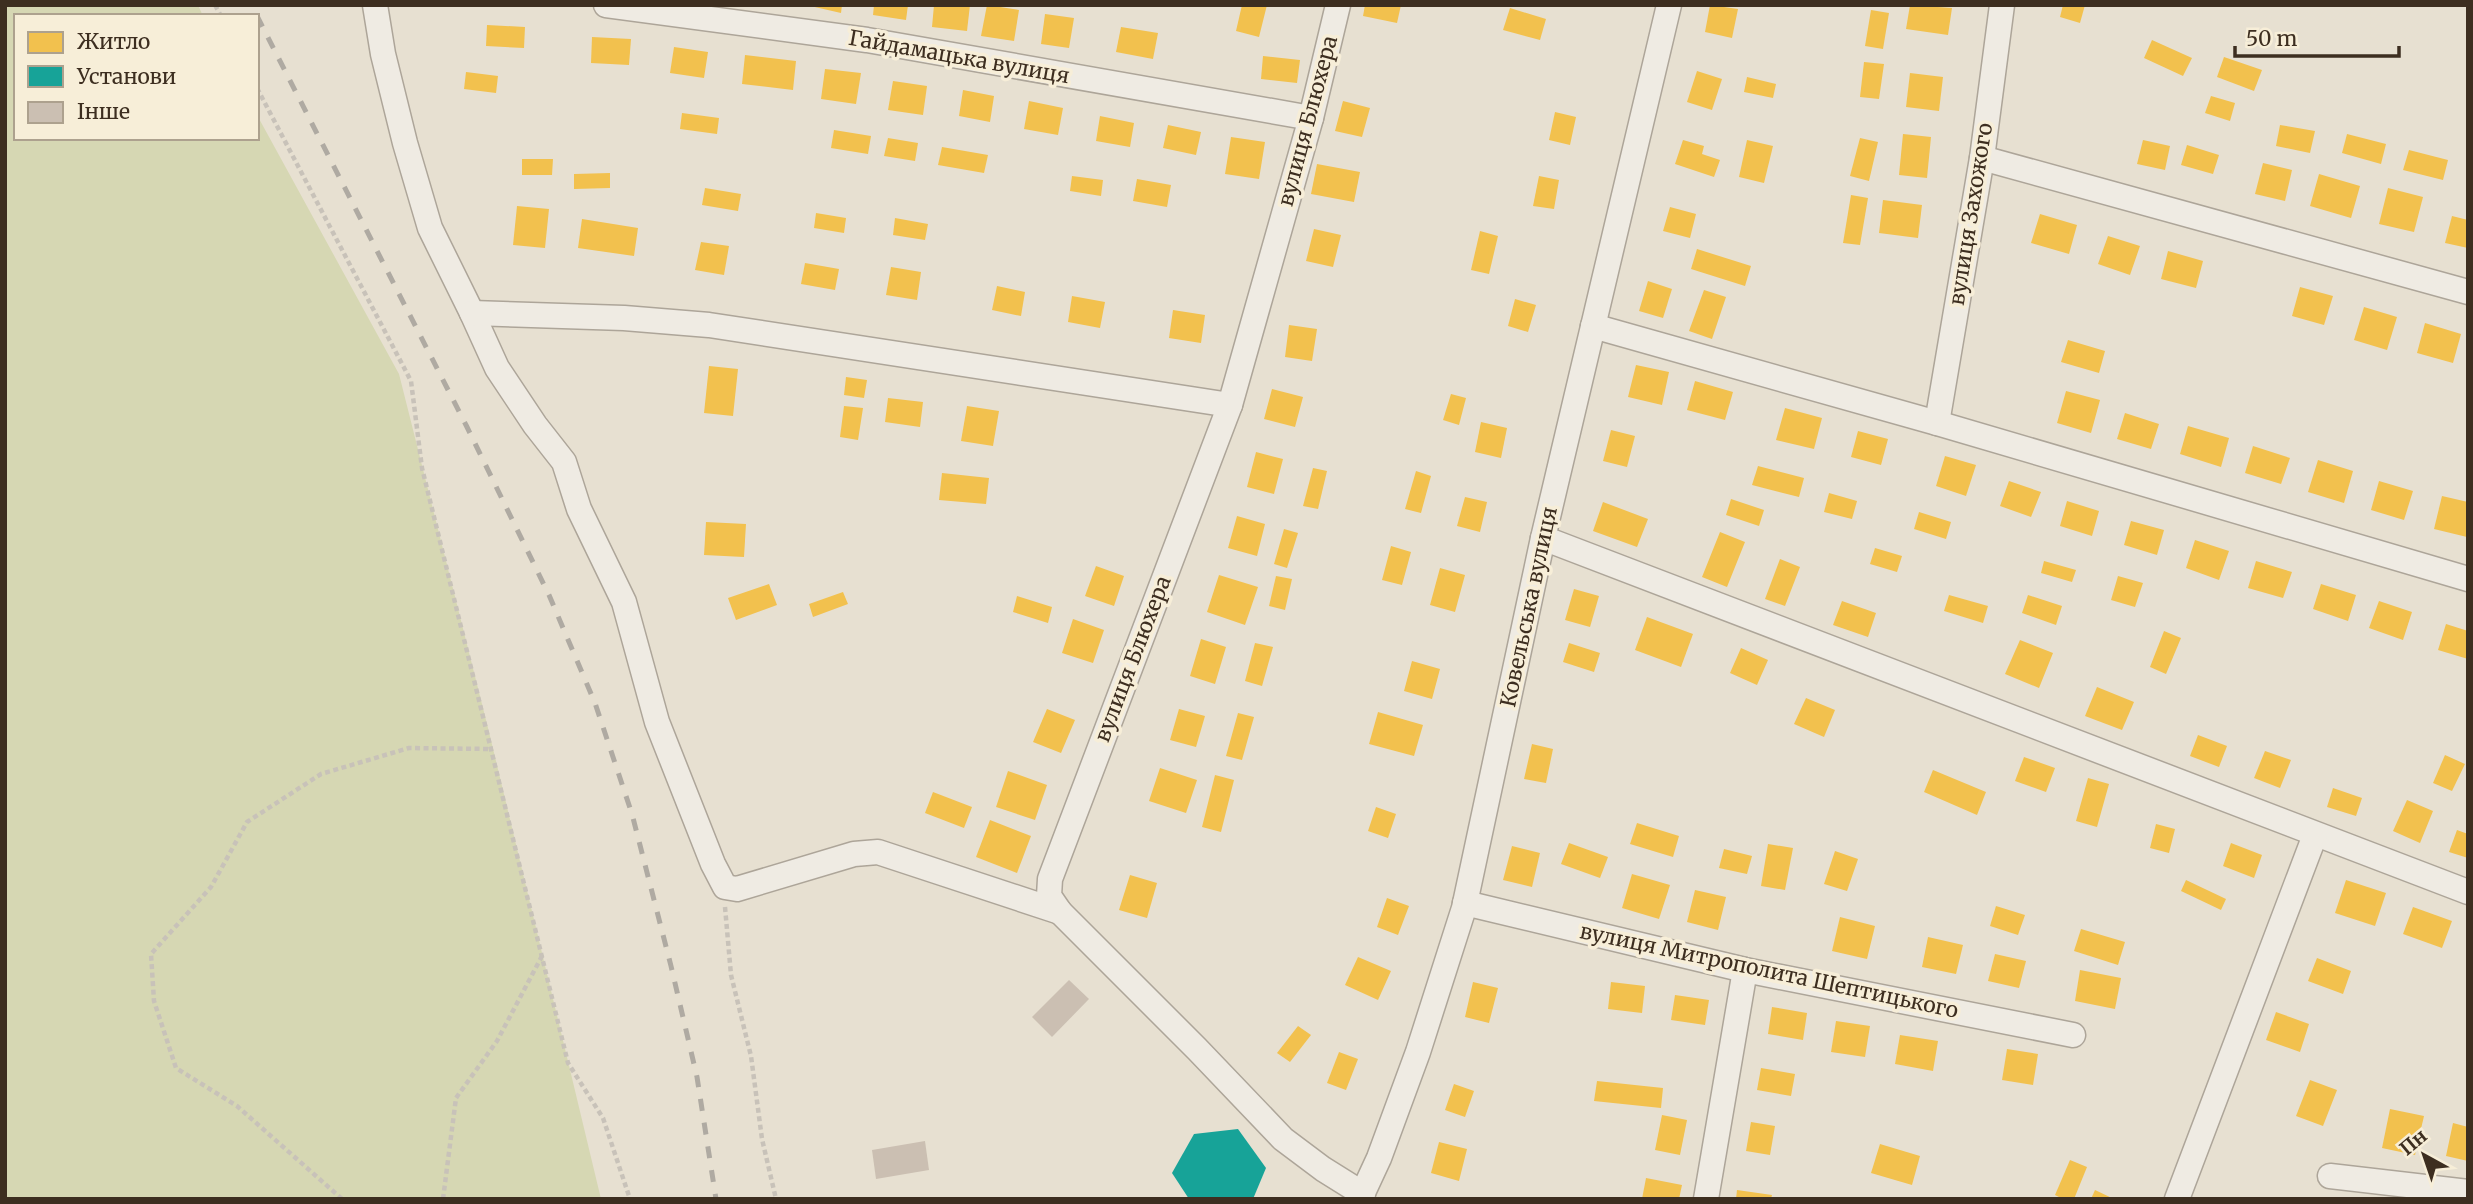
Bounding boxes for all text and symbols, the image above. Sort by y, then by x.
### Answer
legend [14,14,259,140]
scale bar [2235,14,2400,58]
street label: Гайдамацька вулиця [847,24,1072,89]
text: 50 m [2246,25,2297,52]
text: Житло [77,28,150,55]
street label: вулиця Блюхера [1272,33,1343,209]
text: Установи [76,63,176,90]
text: Інше [77,98,130,125]
street label: вулиця Захожого [1943,121,1998,307]
street label: Ковельська вулиця [1494,504,1563,710]
street label: вулиця Блюхера [1088,572,1177,746]
street label: вулиця Митрополита Шептицького [1577,917,1961,1024]
north arrow [2389,1120,2459,1190]
text: Пн [2394,1124,2432,1160]

